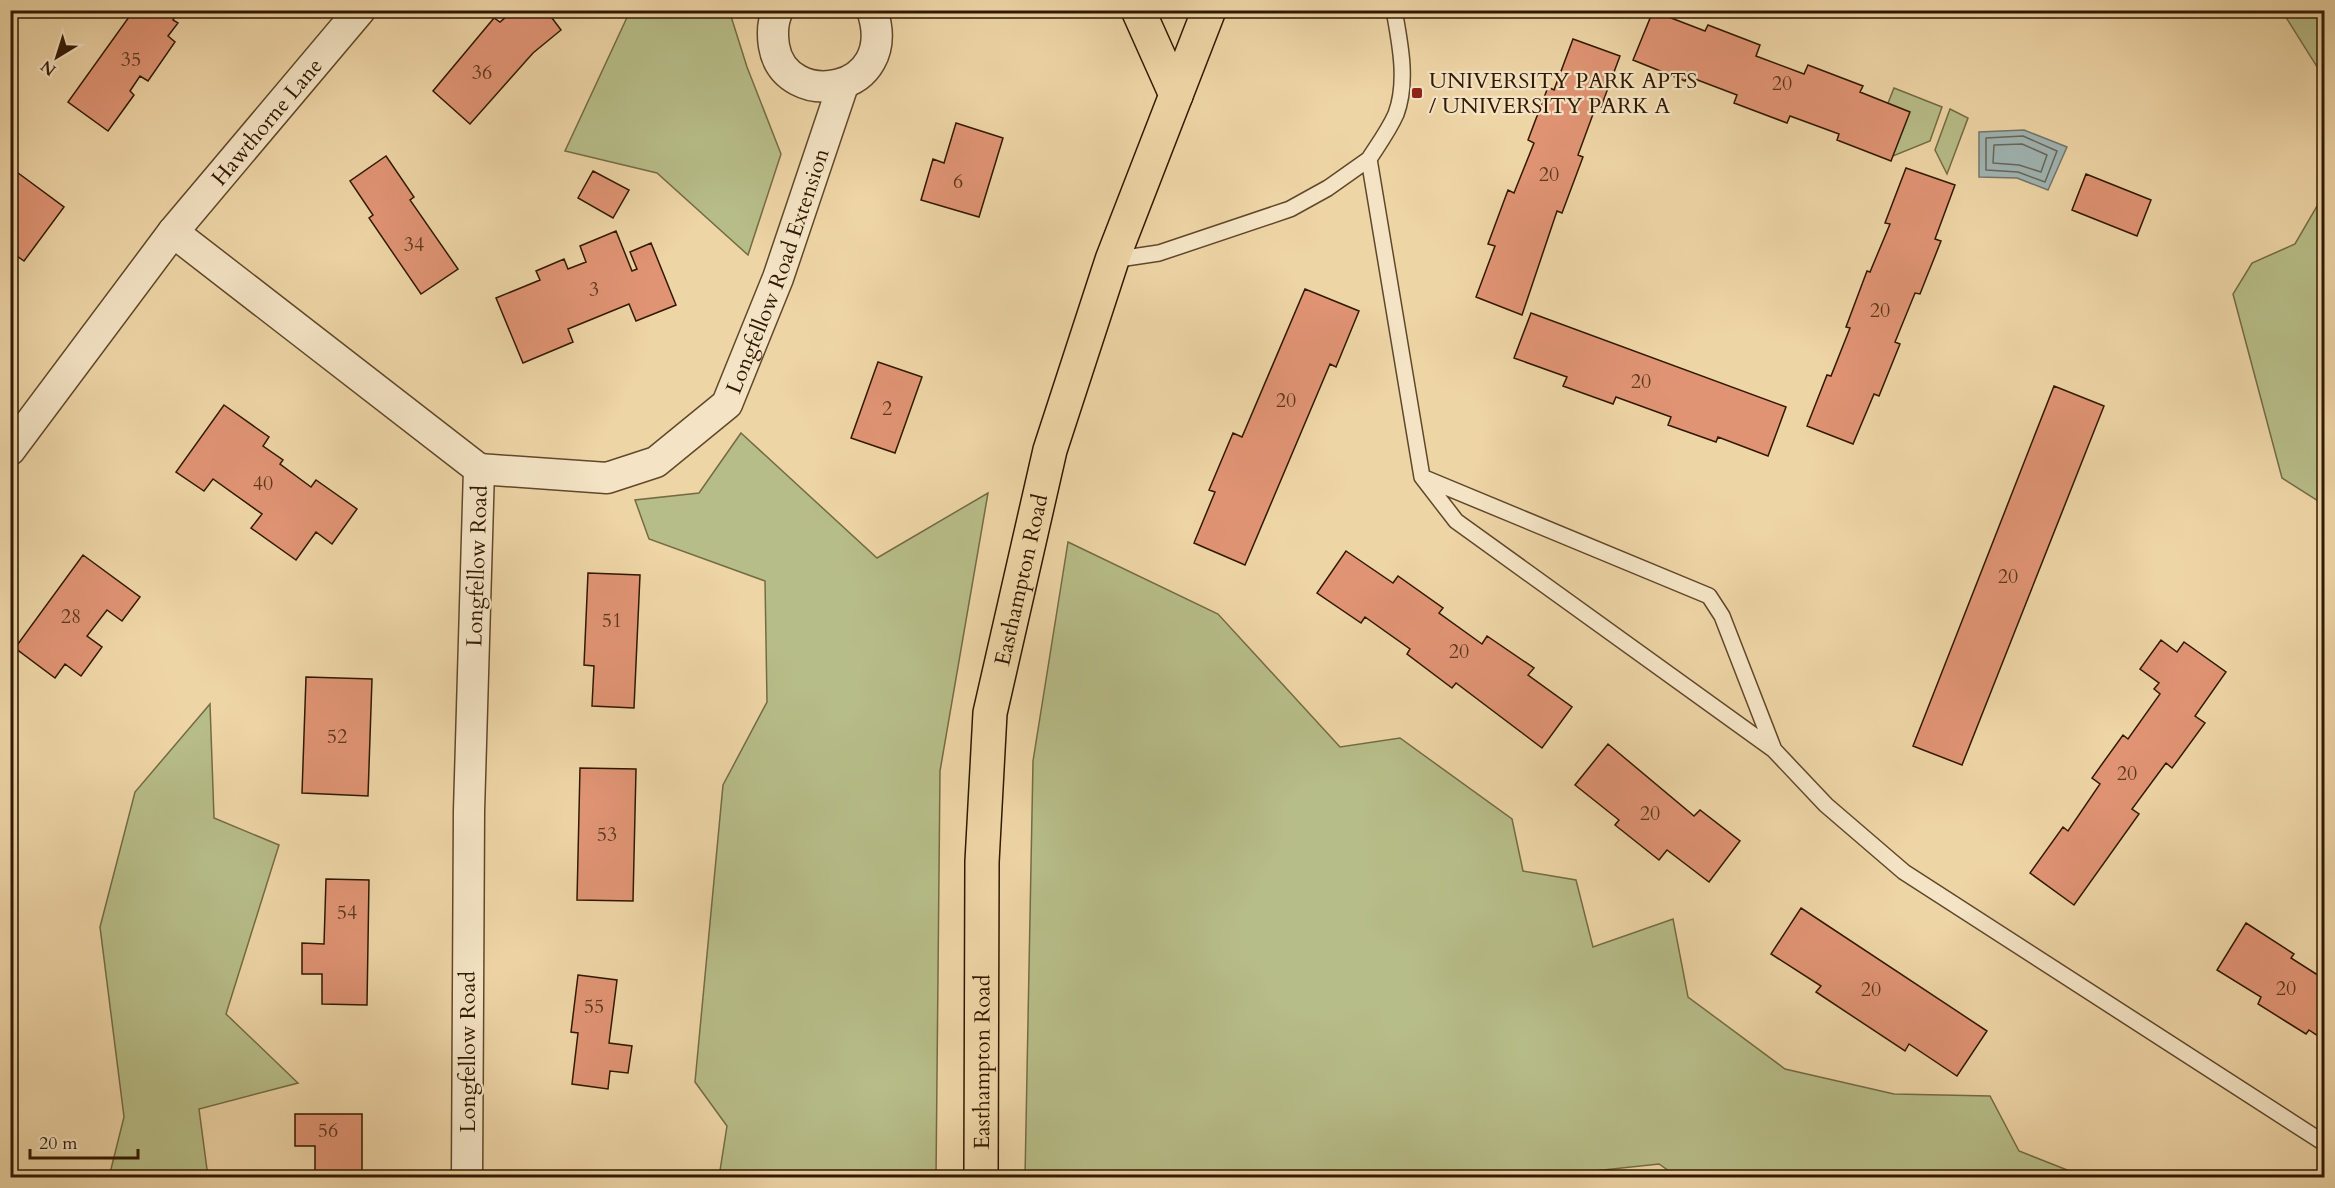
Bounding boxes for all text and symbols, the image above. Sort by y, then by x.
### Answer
north arrow [27,27,87,87]
house number: 35 [121,46,141,73]
street label: Hawthorne Lane [205,52,330,192]
text: N [36,55,61,81]
house number: 36 [472,59,492,86]
place label: UNIVERSITY PARK APTS / UNIVERSITY PARK A [1429,66,1697,121]
house number: 20 [1772,70,1792,97]
marker: UNIVERSITY PARK APTS / UNIVERSITY PARK A [1410,86,1424,100]
street label: Longfellow Road Extension [719,144,837,398]
house number: 20 [1539,161,1559,188]
house number: 6 [953,168,963,195]
house number: 34 [404,231,424,258]
house number: 3 [589,276,599,303]
house number: 20 [1870,297,1890,324]
house number: 20 [1631,368,1651,395]
house number: 20 [1276,387,1296,414]
house number: 2 [882,395,892,422]
house number: 40 [253,470,273,497]
street label: Longfellow Road [459,484,495,647]
street label: Easthampton Road [987,491,1056,669]
house number: 20 [1998,563,2018,590]
house number: 28 [61,603,81,630]
house number: 51 [602,607,622,634]
house number: 20 [1449,638,1469,665]
house number: 52 [327,723,347,750]
house number: 20 [2117,760,2137,787]
house number: 20 [1640,800,1660,827]
house number: 53 [597,821,617,848]
house number: 54 [337,899,357,926]
street label: Longfellow Road [453,971,483,1133]
street label: Easthampton Road [967,974,998,1150]
house number: 20 [2276,975,2296,1002]
house number: 20 [1861,976,1881,1003]
house number: 55 [584,993,604,1020]
house number: 56 [318,1117,338,1144]
scale bar [30,1122,138,1160]
text: 20 m [39,1131,78,1156]

